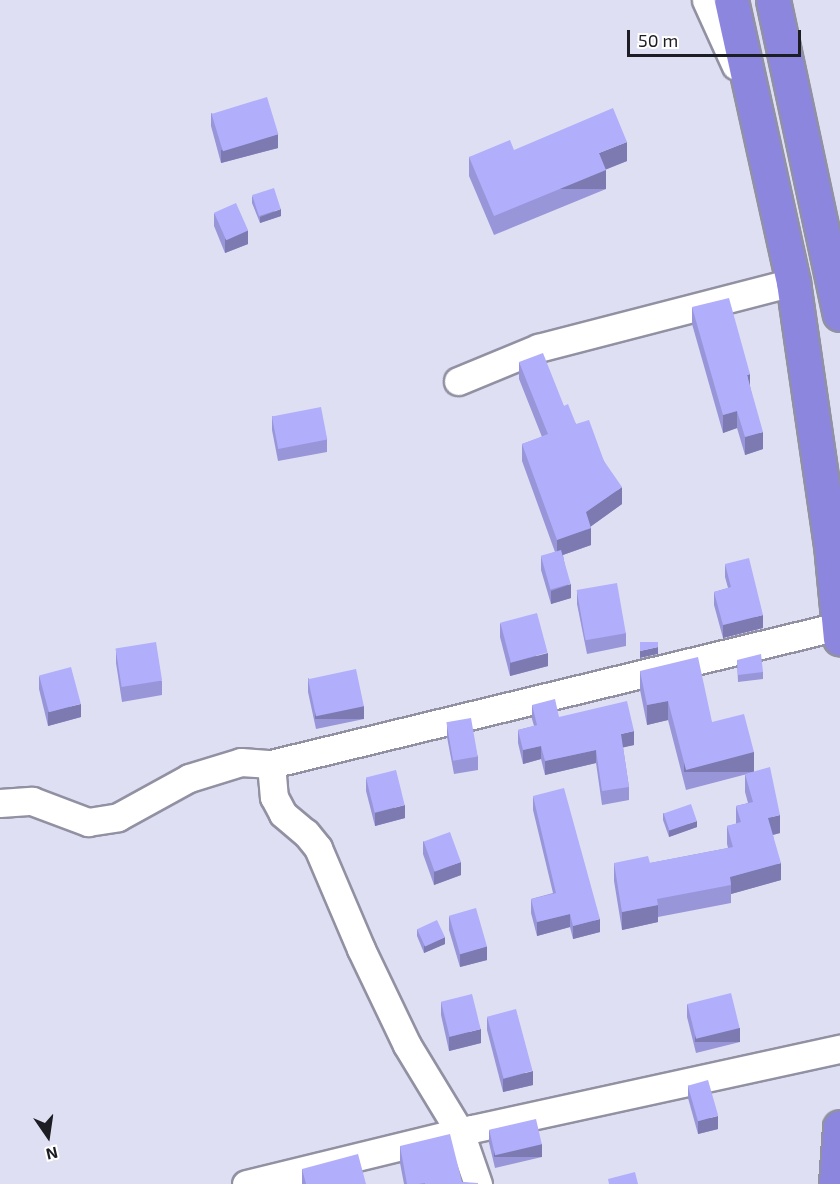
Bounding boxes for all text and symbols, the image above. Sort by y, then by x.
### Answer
scale bar [630,18,804,56]
text: 50 m [638,29,678,51]
north arrow [18,1106,78,1166]
text: N [44,1143,60,1165]

